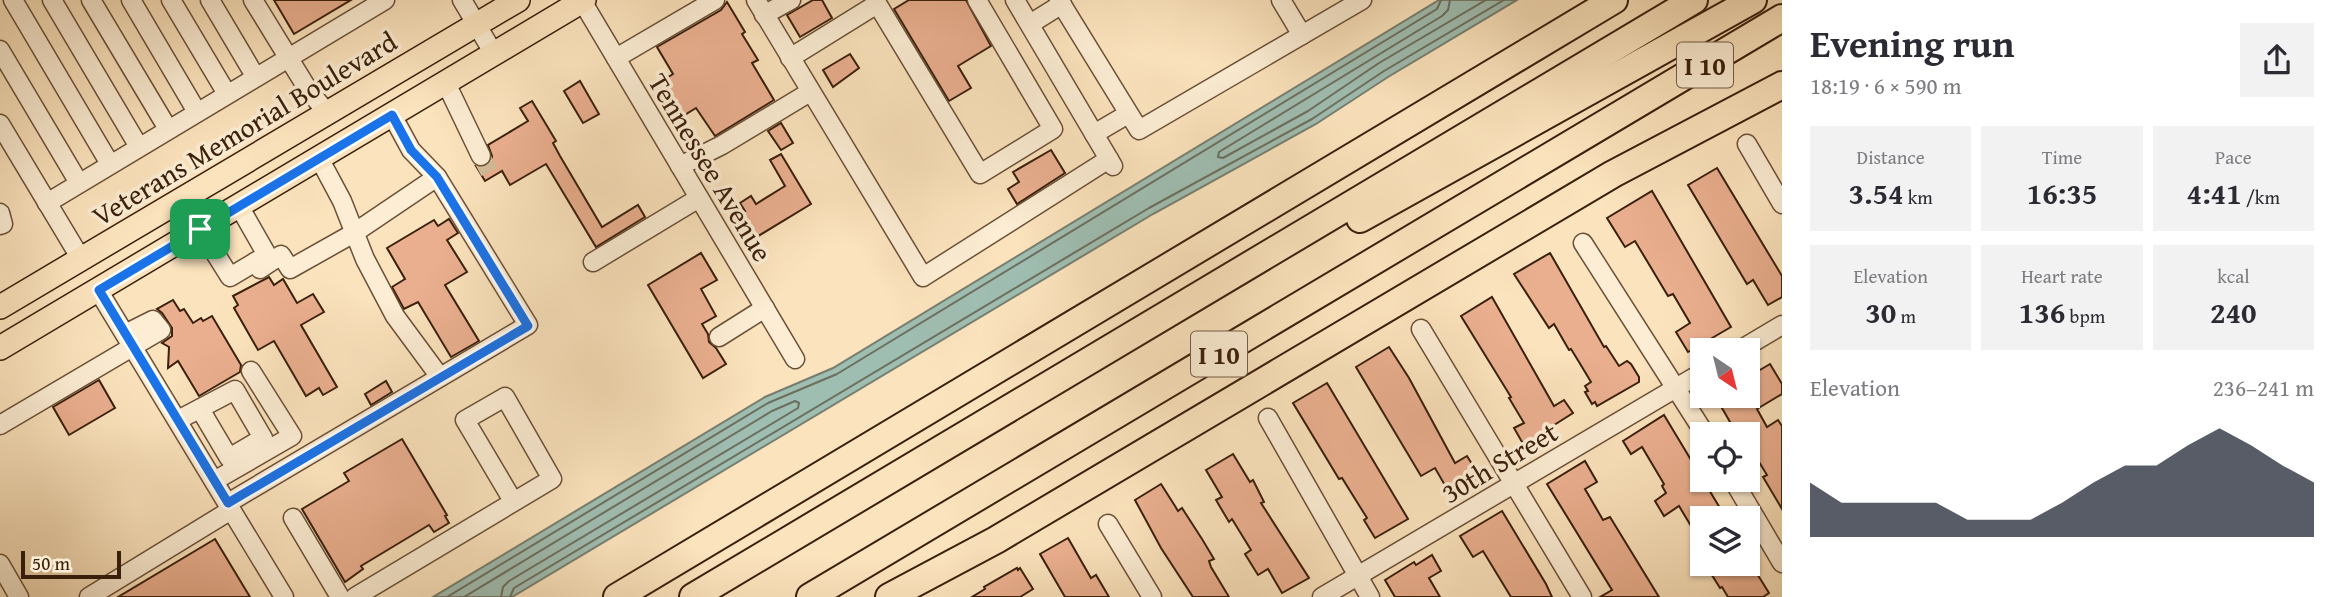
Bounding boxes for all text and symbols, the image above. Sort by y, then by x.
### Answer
text: Evening run [1810,15,2014,71]
street label: Veterans Memorial Boulevard [84,20,404,236]
button: share [2240,23,2314,97]
road number: I 10 [1677,43,1733,88]
street label: Tennessee Avenue [639,65,783,269]
text: 18:19 · 6 × 590 m [1810,69,1962,102]
text: Distance [1857,143,1925,171]
text: Time [2042,143,2082,171]
text: Pace [2215,143,2252,171]
text: 3.54 [1848,171,1904,215]
text: 16:35 [2027,171,2097,215]
text: 4:41 [2187,171,2242,215]
text: km [1904,183,1933,211]
text: /km [2242,183,2280,211]
pin [170,199,230,259]
icon: arrive [181,210,219,248]
text: Elevation [1853,262,1928,290]
text: Heart rate [2021,262,2103,290]
text: kcal [2217,262,2250,290]
text: 30 [1865,290,1896,334]
text: 136 [2019,290,2065,334]
text: 240 [2210,290,2257,334]
text: m [1896,302,1916,330]
text: bpm [2065,302,2105,330]
road number: I 10 [1191,332,1247,376]
north arrow [1690,338,1760,408]
map controls [1690,338,1760,576]
text: Elevation [1810,371,1900,404]
text: 236–241 m [2213,371,2314,404]
street label: 30th Street [1433,411,1565,513]
button: locate [1690,422,1760,492]
button: layers [1690,506,1760,576]
scale bar [21,548,121,580]
text: 50 m [32,549,70,577]

